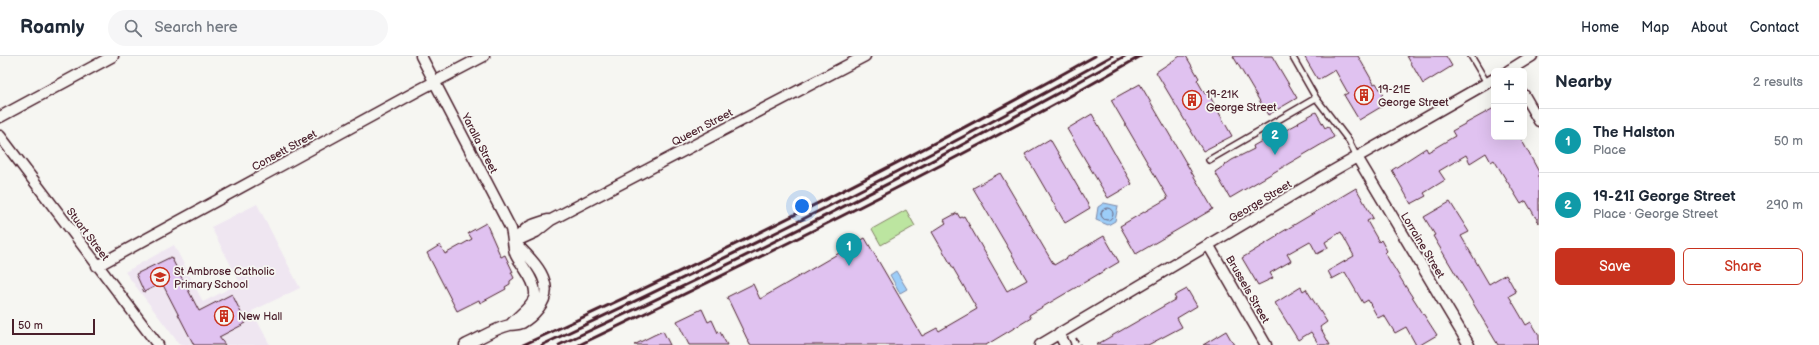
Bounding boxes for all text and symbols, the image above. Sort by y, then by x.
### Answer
search box [108,10,388,46]
text: Roamly [20,16,84,39]
icon: search [122,17,144,39]
text: Search here [154,18,238,37]
text: Home [1581,19,1619,36]
text: Map [1641,19,1669,36]
text: About [1691,19,1728,36]
text: Contact [1750,19,1799,36]
map controls [1491,68,1527,140]
button: + [1491,68,1527,104]
text: Nearby [1555,72,1612,92]
text: 2 results [1753,74,1803,90]
place label: 19-21E George Street [1378,83,1449,109]
building icon: 19-21E George Street [1353,84,1375,106]
place label: 19-21K George Street [1206,88,1277,114]
building icon: 19-21K George Street [1181,89,1203,111]
button: − [1491,104,1527,140]
street label: Queen Street [670,106,735,149]
street label: Yaralla Street [458,110,501,176]
pin: 2 [1262,122,1288,155]
text: The Halston [1593,123,1675,142]
street label: Consett Street [250,127,319,174]
text: 1 [1565,133,1571,149]
text: 50 m [1774,133,1803,149]
text: Place [1593,142,1626,158]
street label: George Street [1227,177,1294,225]
text: 19-21I George Street [1593,187,1735,206]
your location [792,196,812,216]
text: 2 [1564,197,1572,213]
text: 290 m [1766,197,1803,213]
street label: Stuart Street [64,205,112,264]
text: Place · George Street [1593,206,1718,222]
street label: Lorraine Street [1398,210,1448,281]
pin: 1 [836,233,862,266]
button: Save [1555,248,1675,285]
button: Share [1683,248,1803,285]
street label: Brussels Street [1223,253,1272,326]
place label: St Ambrose Catholic Primary School [174,265,275,291]
school or university icon: St Ambrose Catholic Primary School [149,266,171,288]
building icon: New Hall [213,305,235,327]
place label: New Hall [238,310,282,323]
scale bar [12,317,95,336]
text: 50 m [18,319,43,332]

